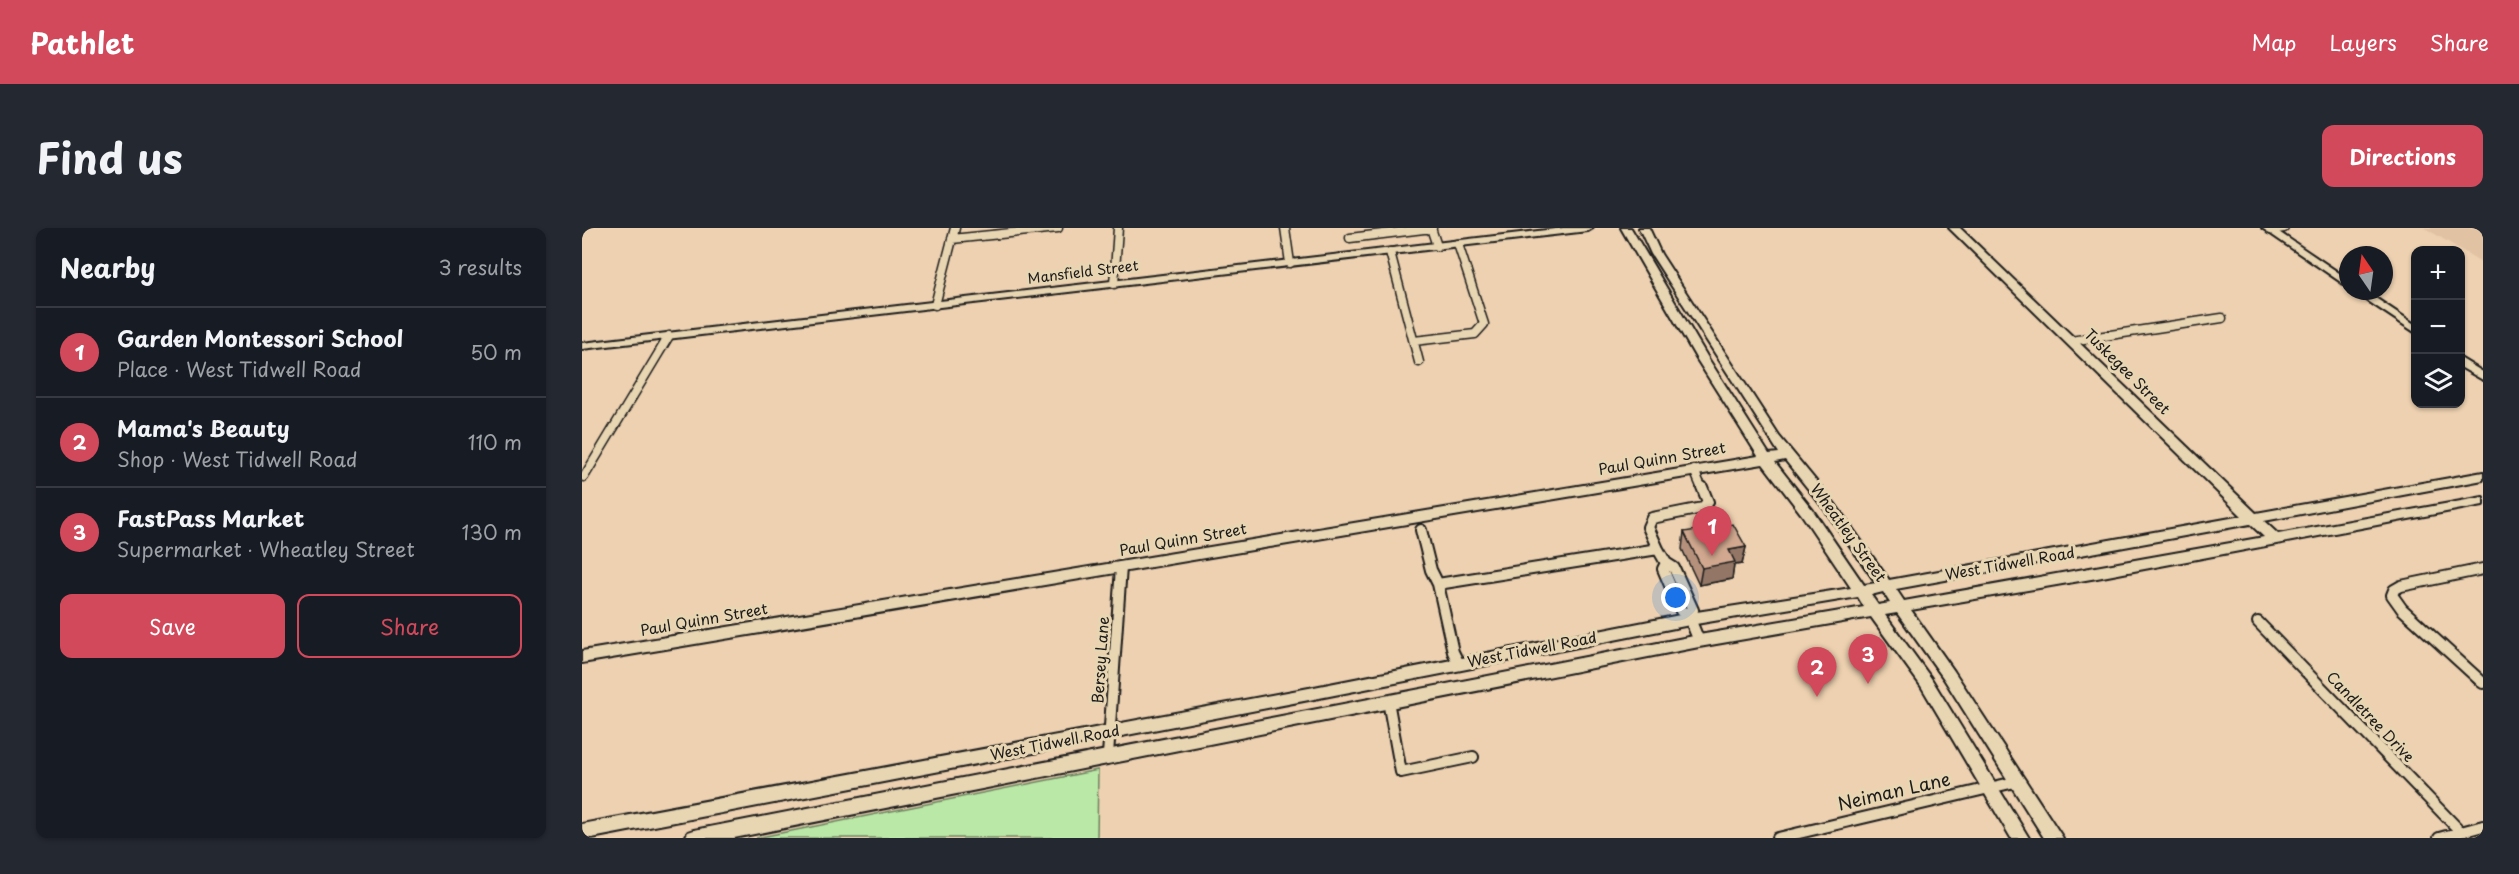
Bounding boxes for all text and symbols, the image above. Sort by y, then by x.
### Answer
text: Pathlet [30,21,134,64]
text: Map [2252,26,2296,58]
text: Layers [2329,26,2397,58]
text: Share [2430,26,2489,58]
text: Find us [36,125,183,188]
button: Directions [2322,125,2483,187]
north arrow [2339,246,2393,300]
map controls [2411,246,2465,408]
button: + [2411,246,2465,300]
text: Nearby [60,248,155,287]
text: 3 results [439,252,522,282]
street label: Mansfield Street [1026,254,1140,289]
button: − [2411,300,2465,354]
text: Garden Montessori School [117,321,403,354]
street label: Tuskegee Street [2080,323,2176,419]
text: 1 [75,337,84,367]
text: 50 m [470,337,522,367]
text: Place · West Tidwell Road [117,354,361,384]
button: layers [2411,354,2465,408]
text: Mama's Beauty [117,411,290,444]
text: 2 [72,427,87,457]
text: 110 m [468,427,522,457]
street label: Paul Quinn Street [1596,435,1727,480]
text: Shop · West Tidwell Road [117,444,358,474]
street label: Wheatley Street [1806,478,1893,586]
text: FastPass Market [117,501,304,534]
pin: 1 [1692,506,1732,556]
street label: Paul Quinn Street [1117,516,1248,561]
text: 3 [73,517,86,547]
text: 130 m [462,517,522,547]
text: Supermarket · Wheatley Street [117,534,415,564]
street label: West Tidwell Road [1943,540,2076,585]
your location [1661,583,1690,612]
button: Save [60,594,285,658]
button: Share [297,594,522,658]
street label: Paul Quinn Street [638,596,769,641]
street label: Bersey Lane [1085,615,1114,704]
street label: West Tidwell Road [1465,625,1598,672]
pin: 3 [1848,634,1888,684]
pin: 2 [1798,648,1836,697]
street label: Candletree Drive [2322,665,2421,767]
street label: West Tidwell Road [988,718,1121,765]
street label: Neiman Lane [1835,764,1953,817]

